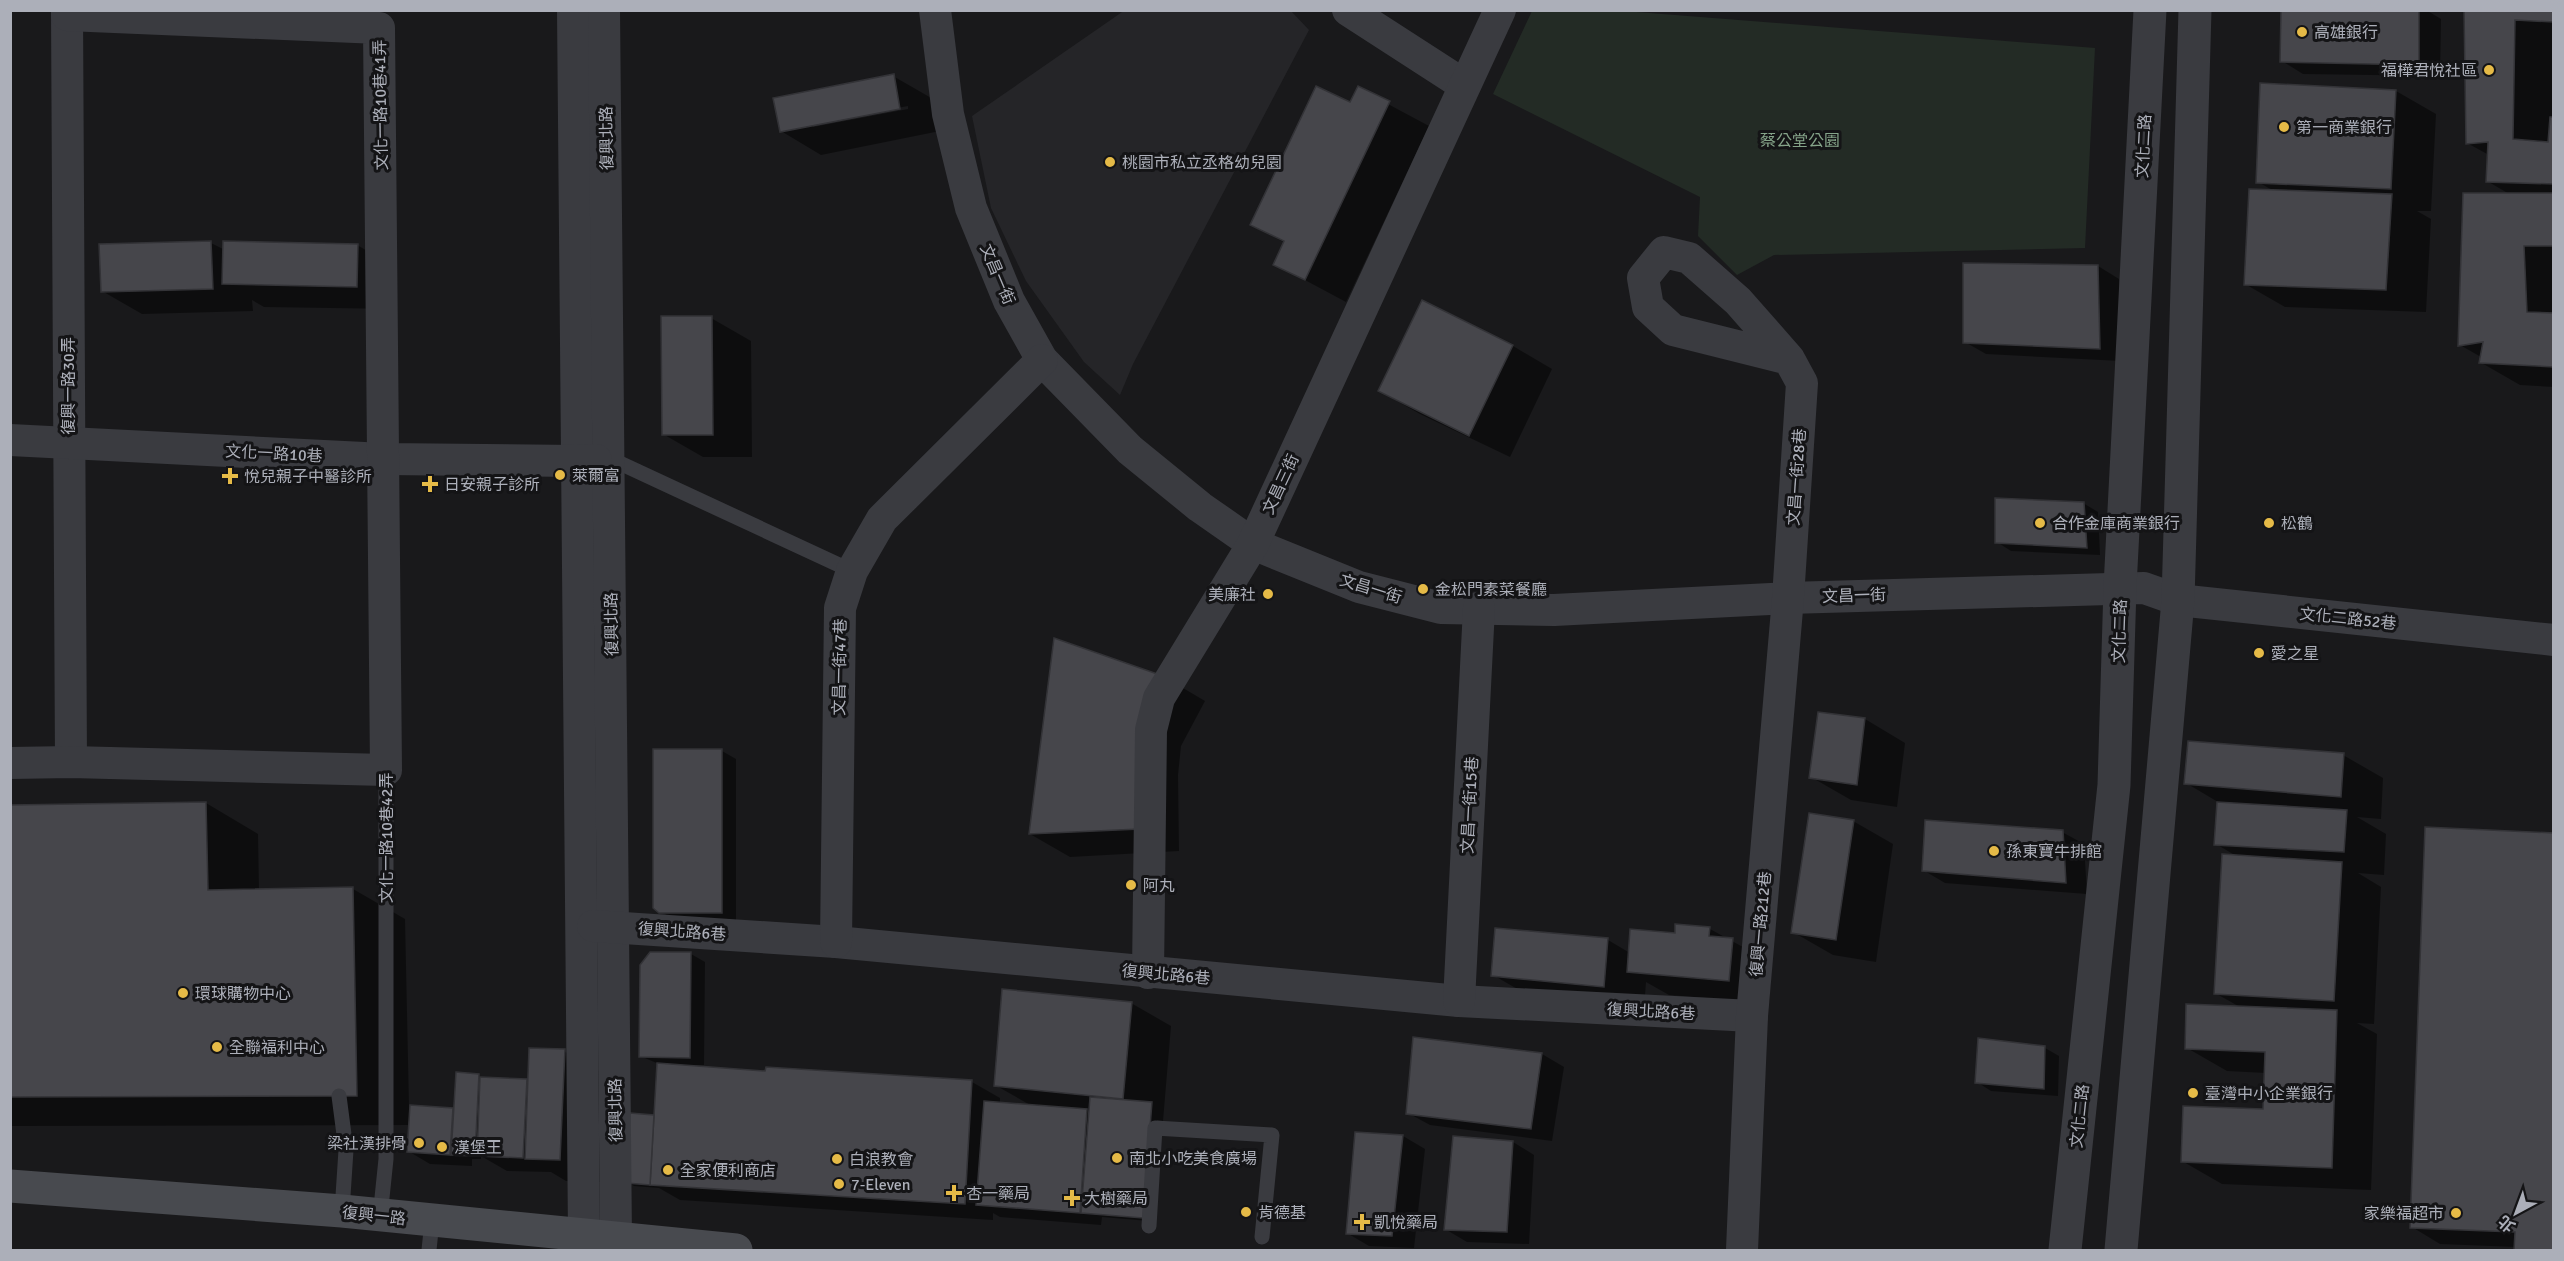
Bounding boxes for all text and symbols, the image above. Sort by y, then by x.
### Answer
place label: 高雄銀行 [2314,23,2378,43]
marker: 高雄銀行 [2295,25,2309,39]
street label: 文化一路10巷41弄 [370,40,392,170]
place label: 福樺君悅社區 [2381,61,2477,81]
marker: 福樺君悅社區 [2482,63,2496,77]
street label: 復興北路 [596,106,618,170]
street label: 文化二路 [2132,114,2156,179]
place label: 第一商業銀行 [2296,118,2392,138]
marker: 第一商業銀行 [2277,120,2291,134]
park label: 蔡公堂公園 [1760,131,1840,151]
place label: 桃園市私立丞格幼兒園 [1122,153,1282,173]
marker: 桃園市私立丞格幼兒園 [1103,155,1117,169]
street label: 文昌一街 [975,241,1019,308]
street label: 復興一路30弄 [59,337,79,435]
street label: 文昌一街28巷 [1784,428,1810,526]
street label: 文化一路10巷 [225,441,323,467]
street label: 文昌三街 [1258,451,1303,518]
place label: 萊爾富 [572,466,620,486]
marker: 悅兒親子中醫診所 [221,467,239,485]
place label: 悅兒親子中醫診所 [244,467,372,487]
marker: 萊爾富 [553,468,567,482]
marker: 日安親子診所 [421,475,439,493]
place label: 日安親子診所 [444,475,540,495]
place label: 合作金庫商業銀行 [2052,514,2180,534]
place label: 松鶴 [2281,514,2313,534]
marker: 合作金庫商業銀行 [2033,516,2047,530]
marker: 松鶴 [2262,516,2276,530]
street label: 文昌一街 [1337,570,1404,608]
place label: 金松門素菜餐廳 [1435,580,1547,600]
marker: 金松門素菜餐廳 [1416,582,1430,596]
place label: 美廉社 [1208,585,1256,605]
street label: 文昌一街 [1822,585,1886,607]
marker: 美廉社 [1261,587,1275,601]
street label: 復興北路 [601,592,623,656]
street label: 文化二路 [2109,599,2131,663]
street label: 文化二路52巷 [2298,604,2397,634]
street label: 文昌一街47巷 [829,618,851,716]
place label: 愛之星 [2271,644,2319,664]
marker: 愛之星 [2252,646,2266,660]
street label: 文昌一街15巷 [1457,756,1483,854]
street label: 文化一路10巷42弄 [377,773,397,903]
place label: 孫東寶牛排館 [2006,842,2102,862]
marker: 孫東寶牛排館 [1987,844,2001,858]
street label: 復興一路212巷 [1746,870,1776,978]
place label: 阿丸 [1143,876,1175,896]
marker: 阿丸 [1124,878,1138,892]
street label: 復興北路6巷 [637,919,727,945]
street label: 復興北路6巷 [1121,961,1211,989]
place label: 環球購物中心 [195,984,291,1004]
marker: 環球購物中心 [176,986,190,1000]
street label: 復興北路6巷 [1606,1000,1696,1024]
place label: 全聯福利中心 [229,1038,325,1058]
marker: 全聯福利中心 [210,1040,224,1054]
street label: 復興北路 [605,1078,627,1142]
street label: 文化二路 [2067,1083,2093,1149]
place label: 臺灣中小企業銀行 [2205,1084,2333,1104]
marker: 臺灣中小企業銀行 [2186,1086,2200,1100]
place label: 梁社漢排骨 [327,1134,407,1154]
marker: 梁社漢排骨 [412,1136,426,1150]
place label: 漢堡王 [454,1138,502,1158]
marker: 漢堡王 [435,1140,449,1154]
place label: 南北小吃美食廣場 [1129,1149,1257,1169]
place label: 白浪教會 [849,1150,913,1170]
marker: 南北小吃美食廣場 [1110,1151,1124,1165]
marker: 白浪教會 [830,1152,844,1166]
place label: 全家便利商店 [680,1161,776,1181]
marker: 全家便利商店 [661,1163,675,1177]
place label: 7-Eleven [851,1175,910,1195]
marker: 7-Eleven [832,1177,846,1191]
north arrow [2486,1183,2546,1243]
place label: 杏一藥局 [966,1184,1030,1204]
marker: 杏一藥局 [947,1186,961,1200]
place label: 大樹藥局 [1084,1189,1148,1209]
marker: 大樹藥局 [1065,1191,1079,1205]
street label: 復興一路 [341,1203,407,1229]
place label: 肯德基 [1258,1203,1306,1223]
place label: 家樂福超市 [2364,1204,2444,1224]
marker: 肯德基 [1239,1205,1253,1219]
marker: 家樂福超市 [2449,1206,2463,1220]
text: 北 [2494,1211,2519,1236]
place label: 凱悅藥局 [1374,1213,1438,1233]
marker: 凱悅藥局 [1355,1215,1369,1229]

